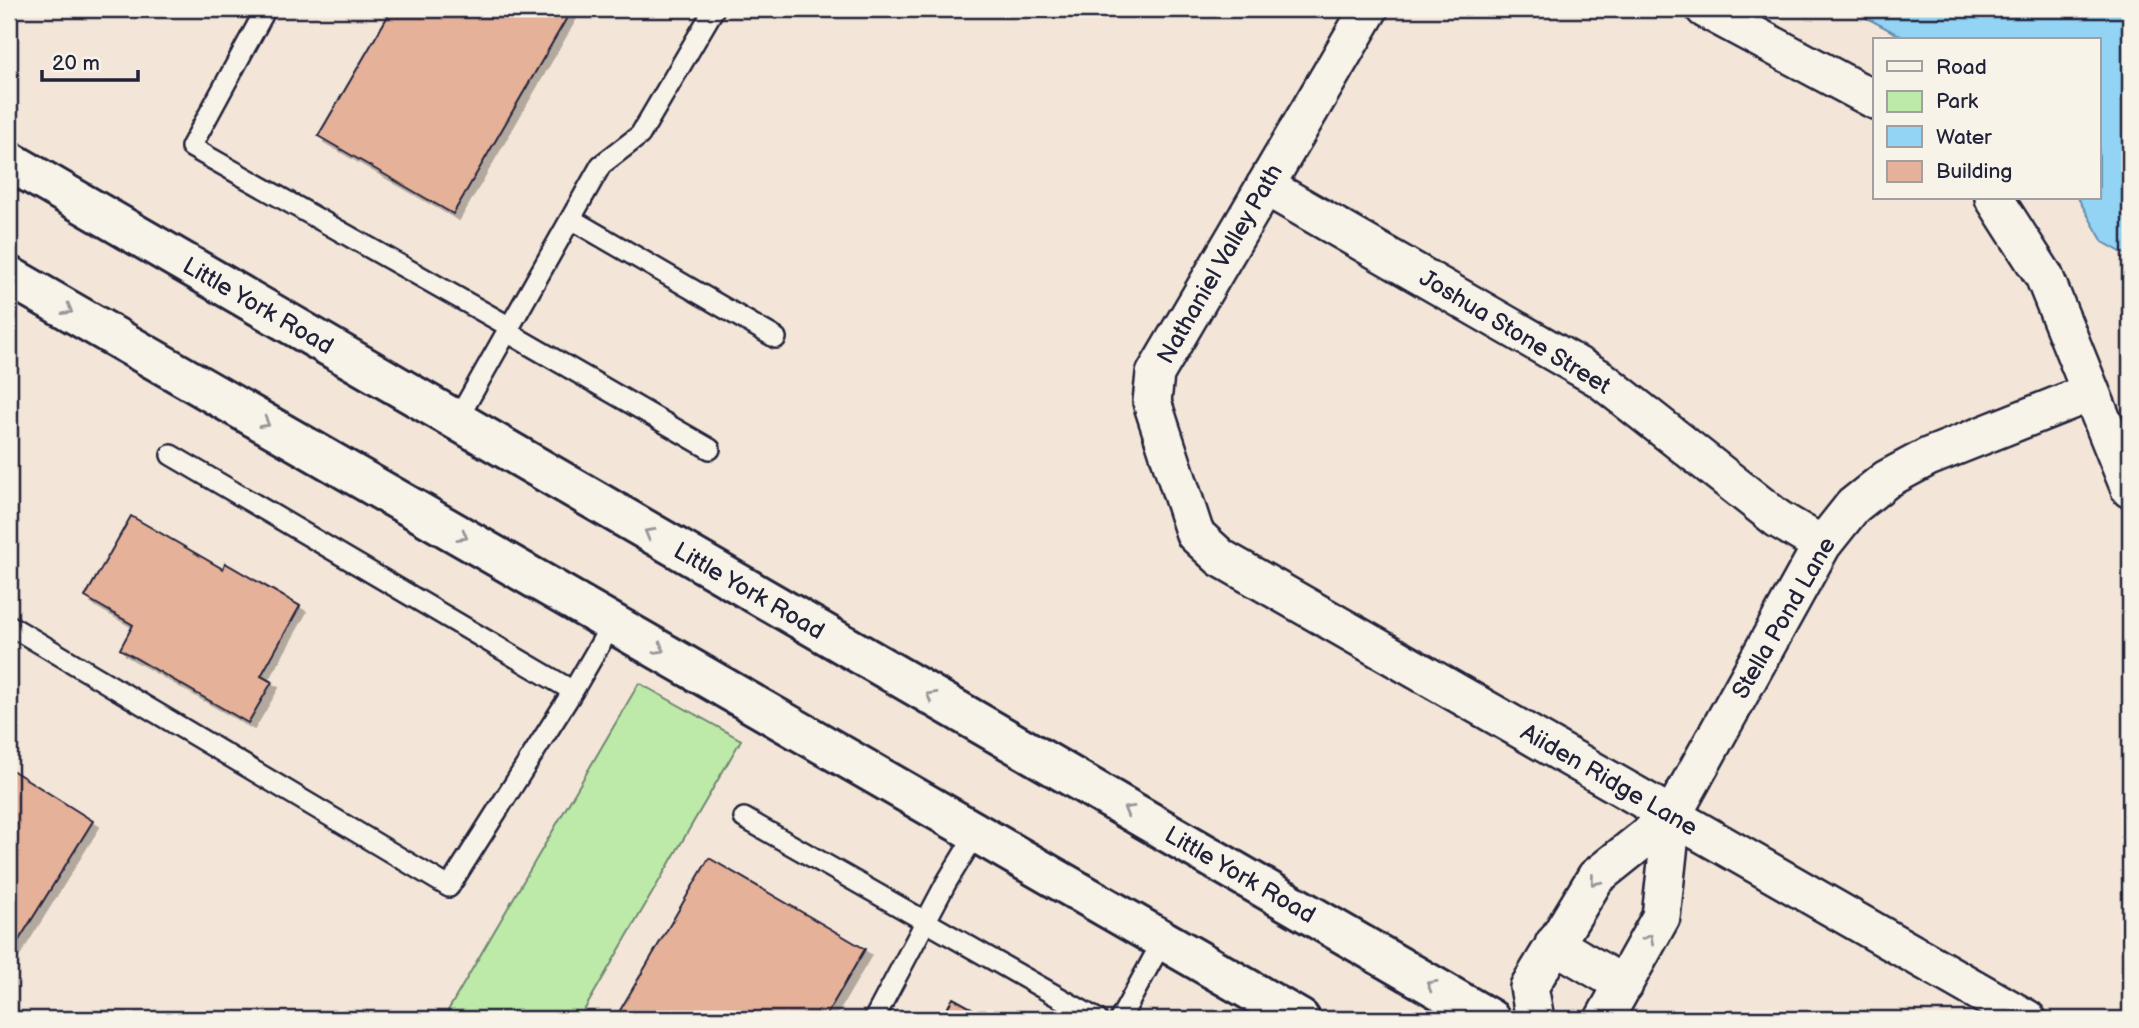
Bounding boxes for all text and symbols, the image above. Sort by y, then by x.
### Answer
scale bar [42,38,138,82]
legend [1873,38,2100,200]
text: 20 m [52,51,100,76]
text: Road [1936,55,1987,80]
text: Park [1936,89,1979,114]
text: Water [1936,125,1992,150]
street label: Nathaniel Valley Path [1151,159,1289,369]
text: Building [1936,159,2012,184]
street label: Little York Road [178,251,338,361]
street label: Joshua Stone Street [1414,263,1616,401]
one-way arrow [60,301,73,314]
one-way arrow [258,415,271,428]
one-way arrow [455,528,468,541]
one-way arrow [643,529,656,542]
street label: Stella Pond Lane [1726,532,1842,704]
street label: Little York Road [669,536,829,646]
one-way arrow [653,641,666,654]
one-way arrow [925,691,938,704]
street label: Aiiden Ridge Lane [1515,718,1703,842]
one-way arrow [1122,805,1135,818]
street label: Little York Road [1160,820,1320,930]
one-way arrow [1591,873,1604,885]
one-way arrow [1641,933,1654,946]
one-way arrow [1425,980,1438,993]

